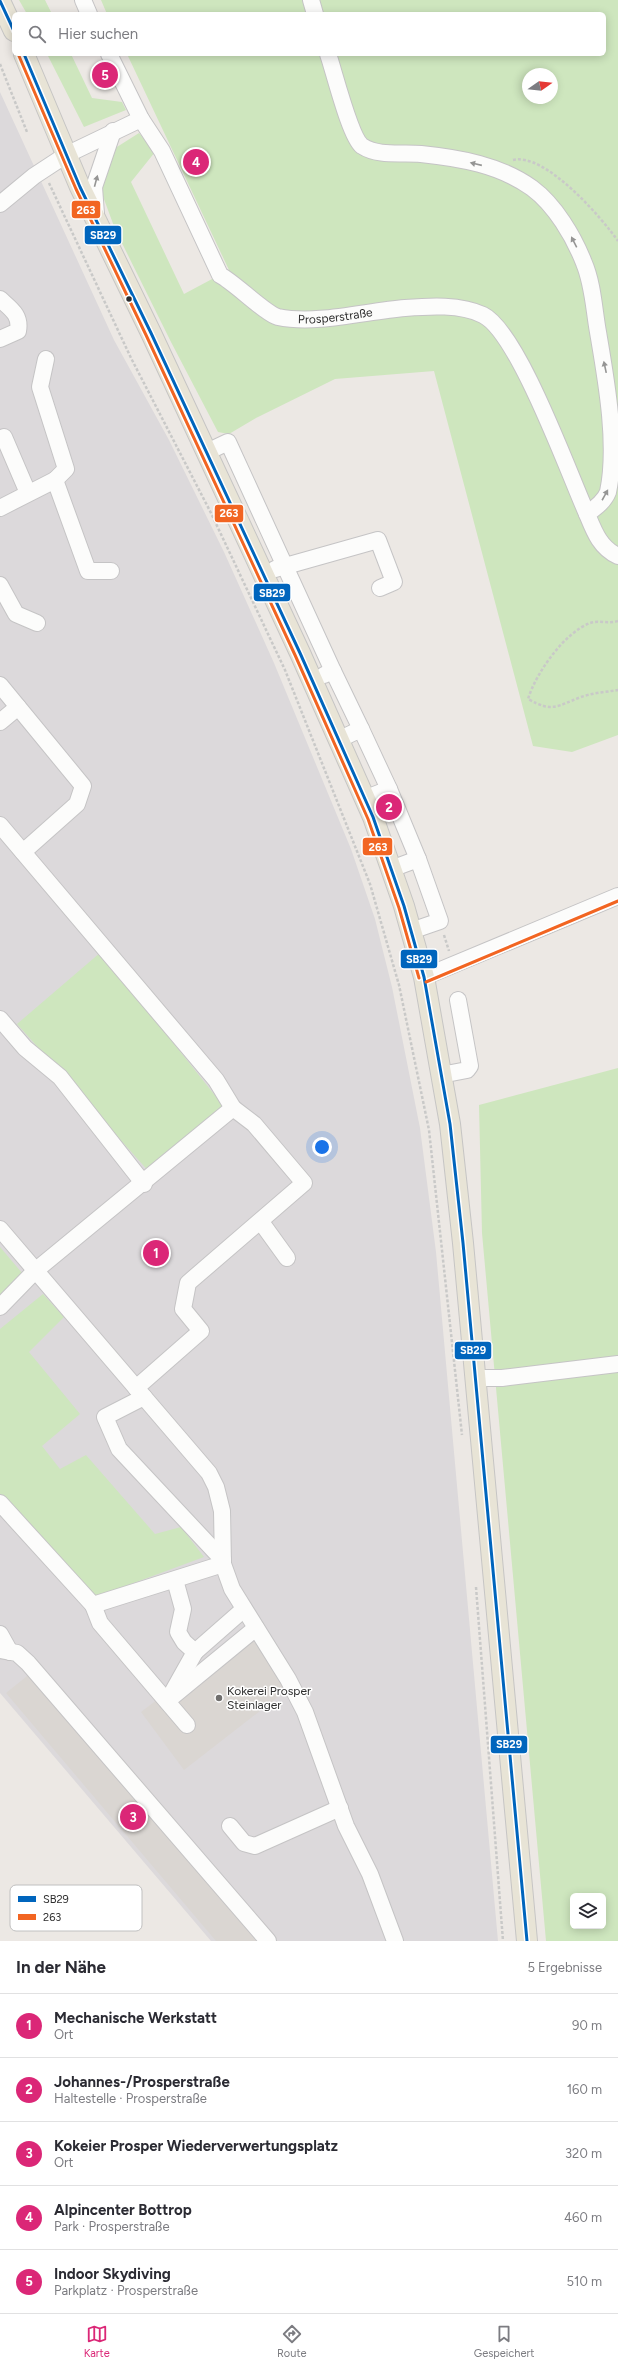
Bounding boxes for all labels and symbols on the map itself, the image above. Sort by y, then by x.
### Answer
pin: 5 [92,60,118,90]
north arrow [522,68,558,104]
pin: 4 [183,147,209,177]
one-way arrow [470,161,482,167]
one-way arrow [93,175,99,188]
line badge: 263 [71,200,101,219]
text: 263 [77,204,95,217]
line badge: SB29 [84,225,122,245]
text: SB29 [90,229,116,242]
one-way arrow [571,236,577,248]
unlabelled marker [124,294,134,304]
street label: Prosperstraße [298,305,374,326]
one-way arrow [602,361,608,374]
one-way arrow [602,489,608,501]
line badge: 263 [214,504,244,523]
text: 263 [220,507,238,520]
line badge: SB29 [253,583,291,602]
text: SB29 [259,587,285,600]
pin: 2 [376,792,402,822]
line badge: 263 [362,837,393,856]
text: 263 [369,841,387,854]
line badge: SB29 [400,949,438,969]
text: SB29 [406,953,432,966]
your location [312,1137,332,1157]
pin: 1 [143,1238,169,1268]
line badge: SB29 [454,1341,492,1360]
text: SB29 [460,1344,486,1357]
place label: Kokerei Prosper Steinlager [227,1684,311,1712]
marker: Kokerei Prosper Steinlager [214,1693,224,1703]
line badge: SB29 [490,1735,528,1754]
text: SB29 [496,1738,522,1751]
pin: 3 [120,1802,146,1832]
legend [10,1885,142,1931]
text: SB29 [43,1893,69,1906]
text: 263 [43,1911,61,1924]

